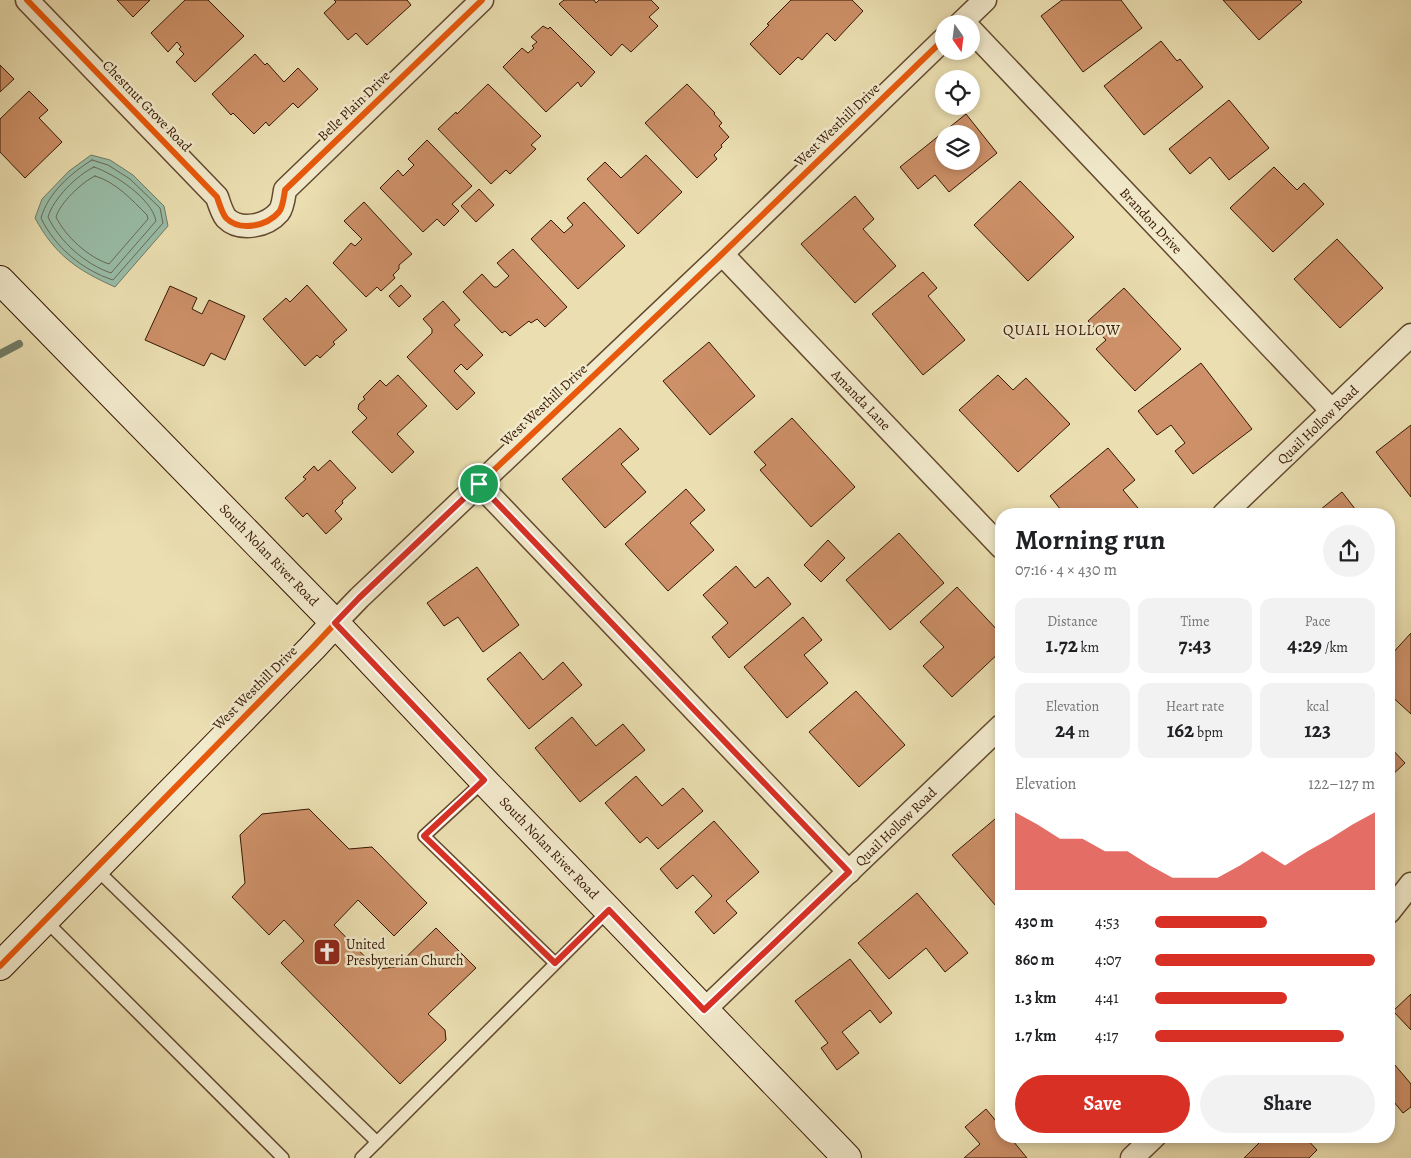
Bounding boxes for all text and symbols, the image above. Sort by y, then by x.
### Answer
north arrow [935,15,980,60]
map controls [935,15,980,170]
street label: Chestnut Grove Road [98,56,196,156]
street label: Belle Plain Drive [314,67,394,145]
button: locate [935,70,980,115]
street label: West Westhill Drive [789,79,884,172]
button: layers [935,125,980,170]
street label: Brandon Drive [1115,184,1187,258]
district label: QUAIL HOLLOW [1003,320,1121,340]
street label: West Westhill Drive [496,360,592,451]
street label: Amanda Lane [826,365,895,435]
street label: Quail Hollow Road [1273,381,1363,469]
pin [458,463,500,505]
icon: arrive [465,470,493,498]
street label: South Nolan River Road [215,500,323,611]
text: Morning run [1015,521,1165,559]
button: share [1323,525,1375,577]
text: 07:16 · 4 × 430 m [1015,559,1117,581]
text: Distance [1047,612,1097,631]
text: Time [1180,612,1210,631]
text: Pace [1305,612,1331,631]
text: 1.72 [1045,631,1078,659]
text: 7:43 [1179,631,1211,659]
text: 4:29 [1287,631,1322,659]
text: km [1078,638,1099,657]
text: /km [1322,638,1348,657]
street label: West Westhill Drive [208,642,301,735]
text: Elevation [1045,697,1099,716]
text: Heart rate [1166,697,1224,716]
text: kcal [1306,697,1329,716]
text: 24 [1055,716,1075,744]
text: 162 [1167,716,1194,744]
text: 123 [1304,716,1331,744]
text: m [1075,723,1090,742]
text: bpm [1194,723,1223,742]
text: Elevation [1015,773,1076,795]
text: 122–127 m [1308,773,1375,795]
street label: Quail Hollow Road [851,783,941,871]
street label: South Nolan River Road [495,793,603,904]
text: 430 m [1015,911,1054,933]
text: 4:53 [1095,911,1120,933]
place label: United Presbyterian Church [346,935,464,970]
church icon: United Presbyterian Church [312,937,342,967]
text: 860 m [1015,949,1054,971]
text: 4:07 [1095,949,1121,971]
text: 1.3 km [1015,987,1056,1009]
text: 4:41 [1095,987,1119,1009]
text: 1.7 km [1015,1025,1056,1047]
text: 4:17 [1095,1025,1118,1047]
button: Save [1015,1075,1190,1133]
button: Share [1200,1075,1375,1133]

